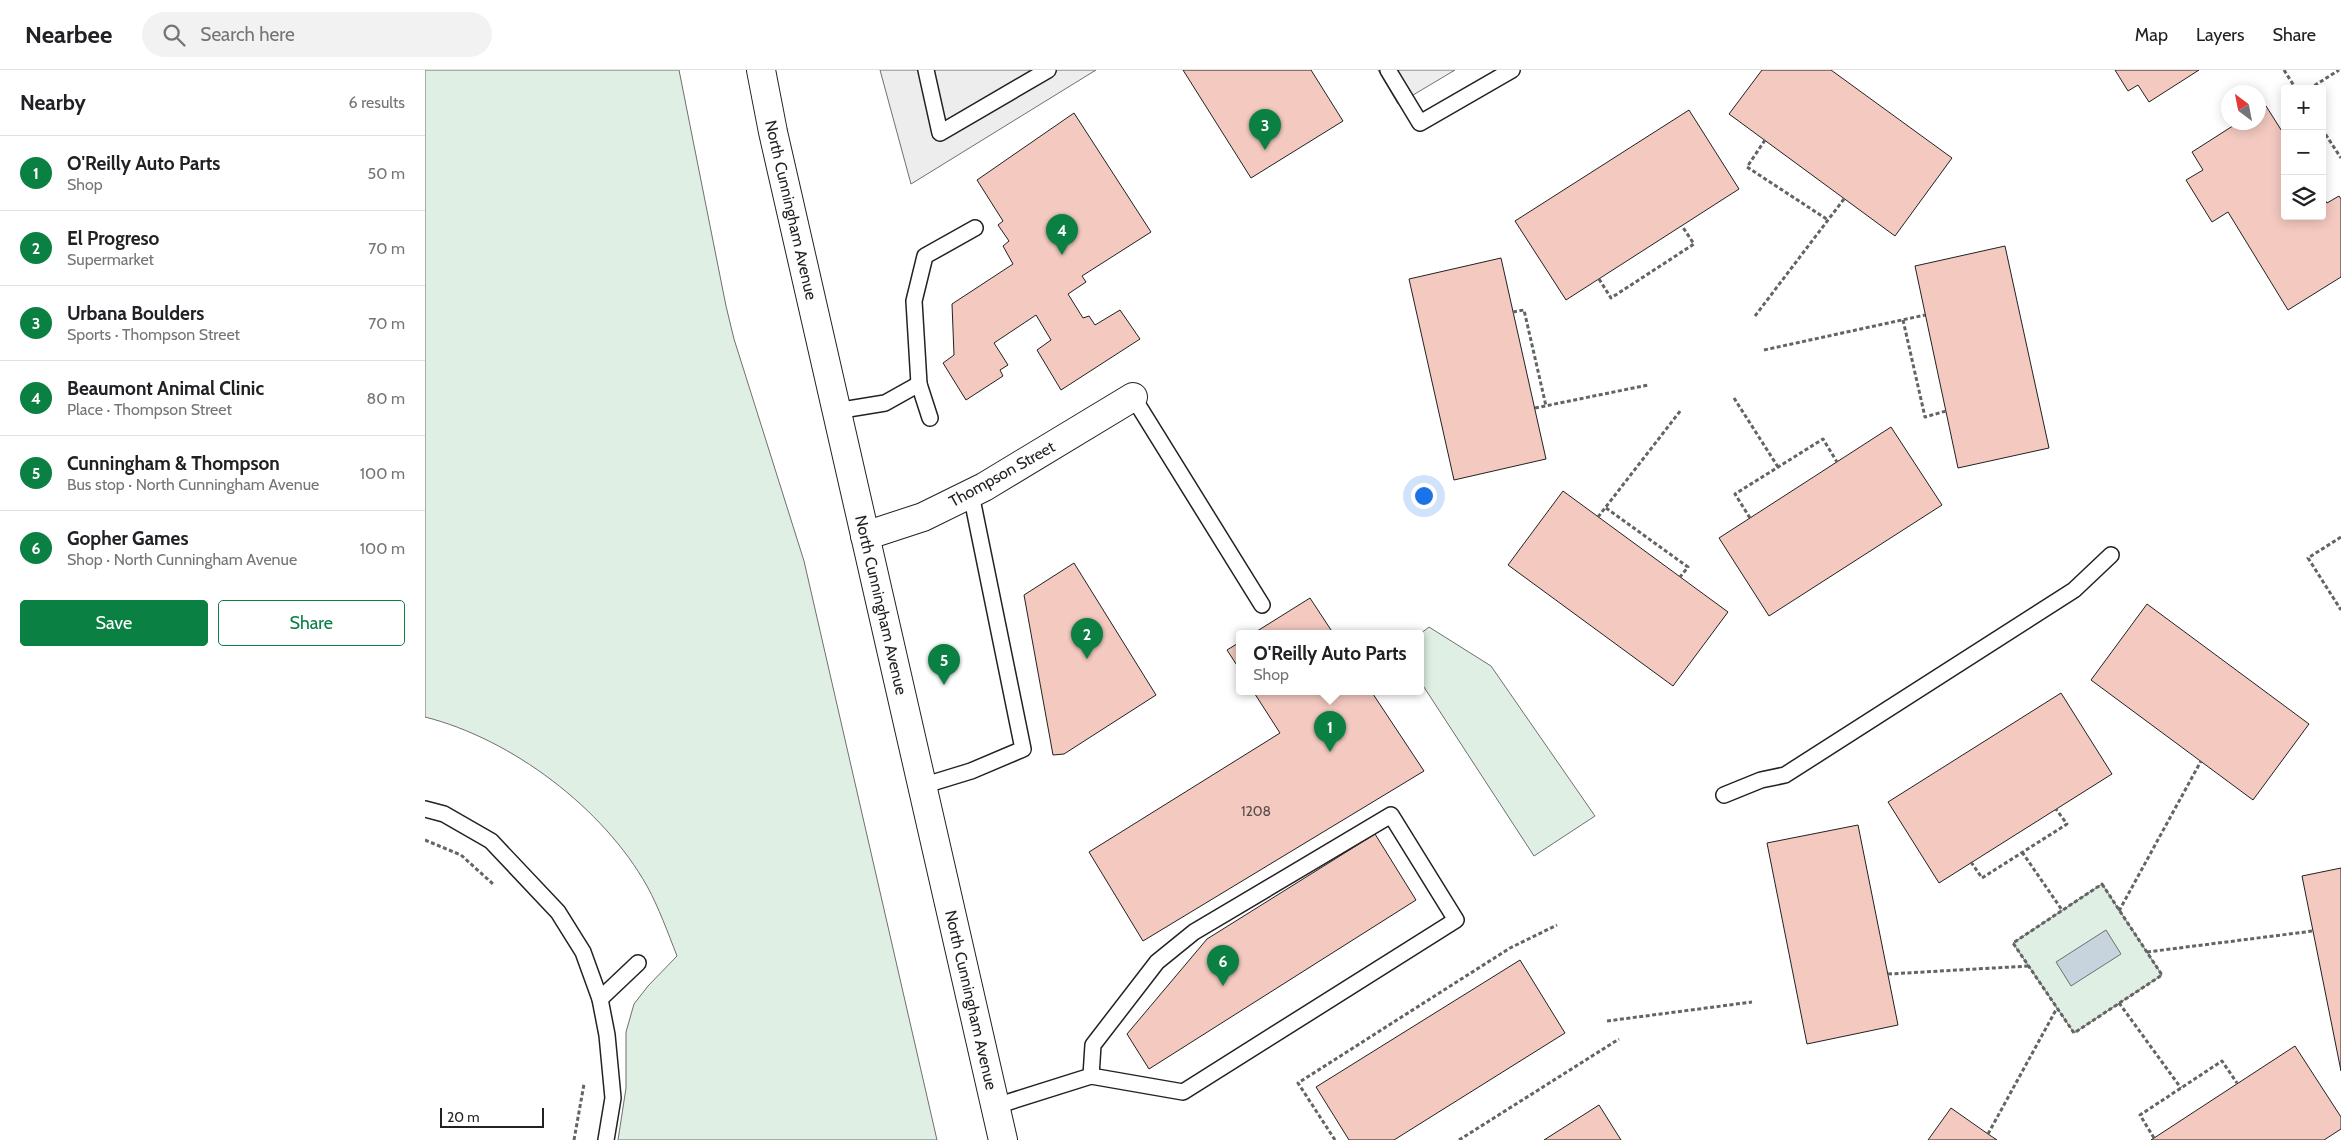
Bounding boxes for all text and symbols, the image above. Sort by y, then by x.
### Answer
search box [142,12,492,57]
text: Nearbee [25,20,112,49]
icon: search [160,21,188,49]
text: Search here [200,23,295,46]
text: Map [2135,24,2168,46]
text: Layers [2196,24,2245,46]
text: Share [2273,24,2316,46]
north arrow [2221,85,2266,130]
map controls [2281,85,2326,220]
button: + [2281,85,2326,130]
text: Nearby [20,90,86,115]
text: 6 results [349,93,405,112]
pin: 3 [1249,109,1281,150]
street label: North Cunningham Avenue [761,118,821,302]
button: − [2281,130,2326,175]
text: O'Reilly Auto Parts [67,152,220,175]
text: 1 [33,164,39,183]
text: 50 m [368,164,405,183]
text: Shop [67,175,103,194]
button: layers [2281,175,2326,220]
pin: 4 [1046,214,1078,255]
text: El Progreso [67,227,159,250]
text: 2 [32,239,40,258]
text: 70 m [368,239,405,258]
text: Supermarket [67,250,154,269]
text: Urbana Boulders [67,302,204,325]
text: 3 [32,314,40,333]
text: 70 m [368,314,405,333]
text: Sports · Thompson Street [67,325,240,344]
text: Beaumont Animal Clinic [67,377,264,400]
text: 4 [31,389,41,408]
text: 80 m [367,389,405,408]
text: Place · Thompson Street [67,400,232,419]
street label: Thompson Street [946,437,1059,511]
text: Cunningham & Thompson [67,452,280,475]
text: 5 [32,464,40,483]
text: 100 m [360,464,405,483]
text: Bus stop · North Cunningham Avenue [67,475,319,494]
your location [1411,483,1437,509]
street label: North Cunningham Avenue [851,513,911,697]
text: Gopher Games [67,527,188,550]
text: 6 [32,539,41,558]
text: 100 m [360,539,405,558]
text: Shop · North Cunningham Avenue [67,550,297,569]
button: Save [20,600,208,646]
button: Share [218,600,405,646]
pin: 2 [1071,618,1103,659]
popup [1236,630,1424,695]
text: O'Reilly Auto Parts [1253,642,1407,665]
pin: 5 [928,644,960,685]
text: Shop [1253,665,1289,684]
pin: 1 [1314,711,1346,752]
house number: 1208 [1241,802,1271,820]
street label: North Cunningham Avenue [941,908,1001,1092]
pin: 6 [1207,945,1239,986]
scale bar [440,1105,544,1128]
text: 20 m [447,1108,480,1126]

